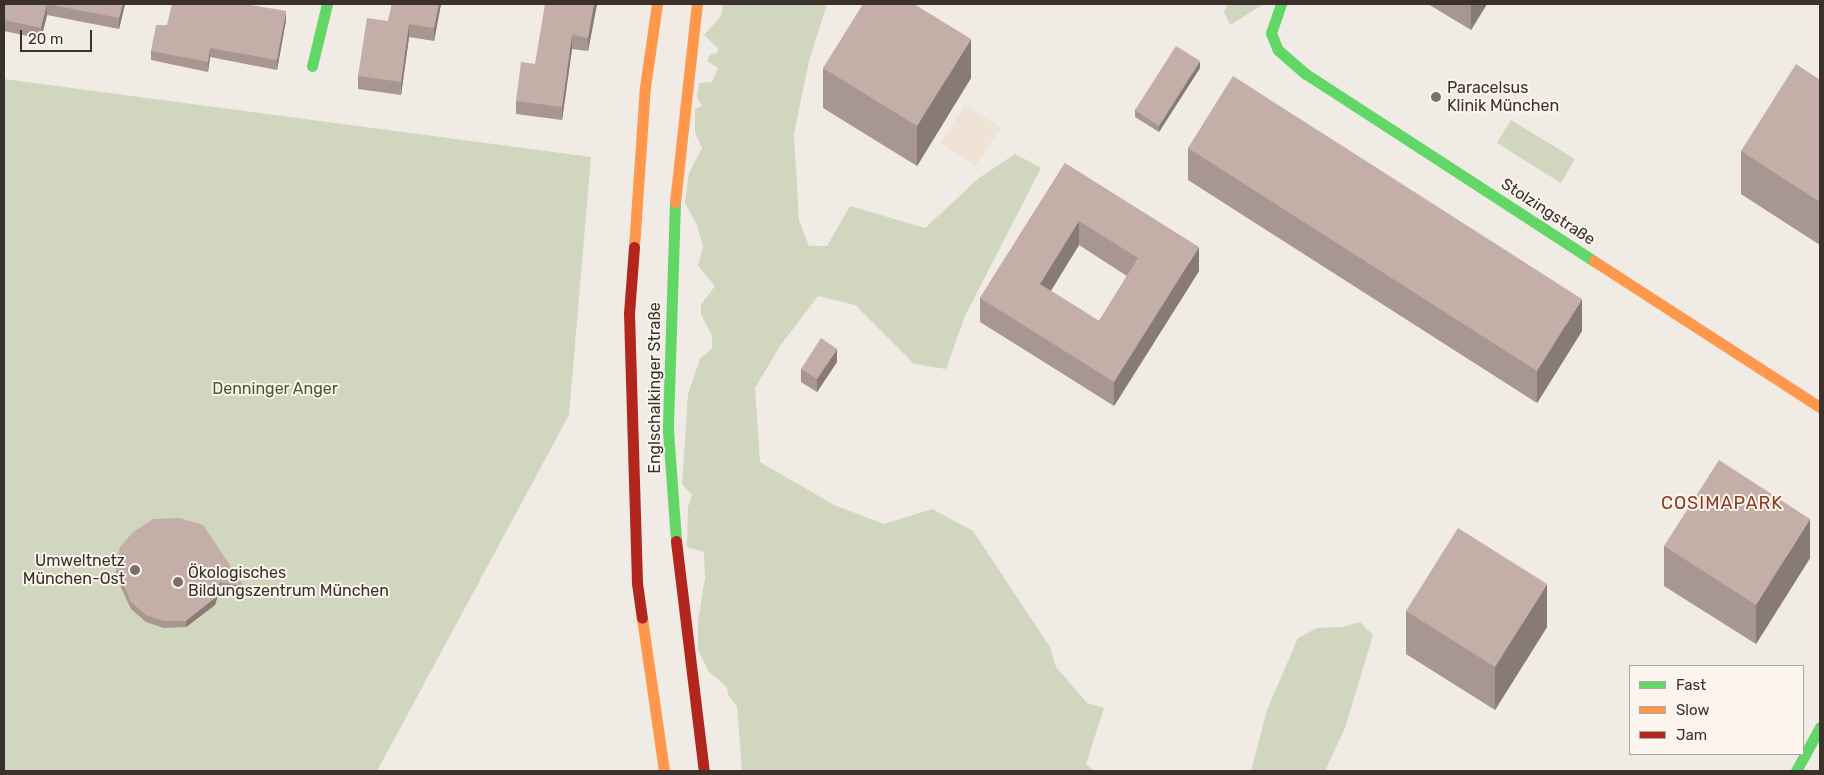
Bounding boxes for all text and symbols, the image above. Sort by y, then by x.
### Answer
scale bar [22,20,95,52]
text: 20 m [28,30,63,48]
place label: Paracelsus Klinik München [1447,78,1559,116]
marker: Paracelsus Klinik München [1429,90,1443,104]
street label: Stolzingstraße [1497,175,1599,249]
street label: Englschalkinger Straße [645,302,665,474]
park label: Denninger Anger [212,379,338,399]
district label: COSIMAPARK [1660,492,1784,514]
place label: Umweltnetz München-Ost [23,551,125,589]
place label: Ökologisches Bildungszentrum München [188,563,389,601]
marker: Umweltnetz München-Ost [129,564,141,576]
marker: Ökologisches Bildungszentrum München [172,576,184,588]
legend [1629,665,1804,755]
text: Fast [1676,676,1706,694]
text: Slow [1676,701,1709,719]
text: Jam [1676,726,1707,744]

